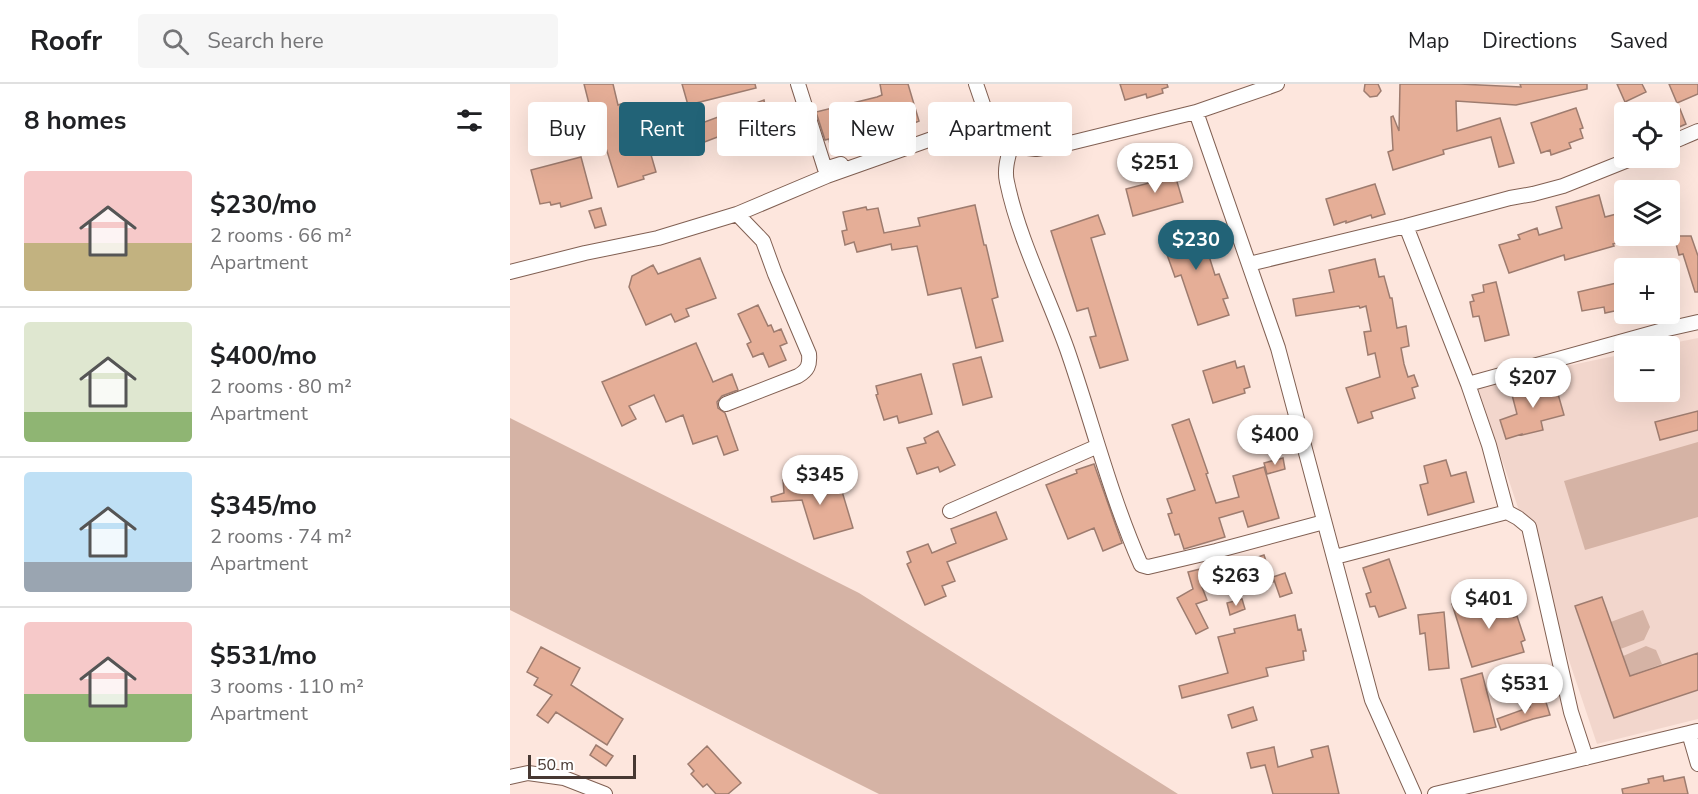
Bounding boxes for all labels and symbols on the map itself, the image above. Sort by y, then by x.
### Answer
pin: $251 [1119,143,1191,194]
pin: $230 [1160,220,1232,271]
pin: $207 [1497,358,1569,409]
pin: $400 [1239,415,1311,466]
pin: $345 [784,455,856,506]
pin: $263 [1200,556,1272,607]
pin: $401 [1453,579,1525,630]
pin: $531 [1489,664,1561,715]
scale bar [528,752,636,780]

